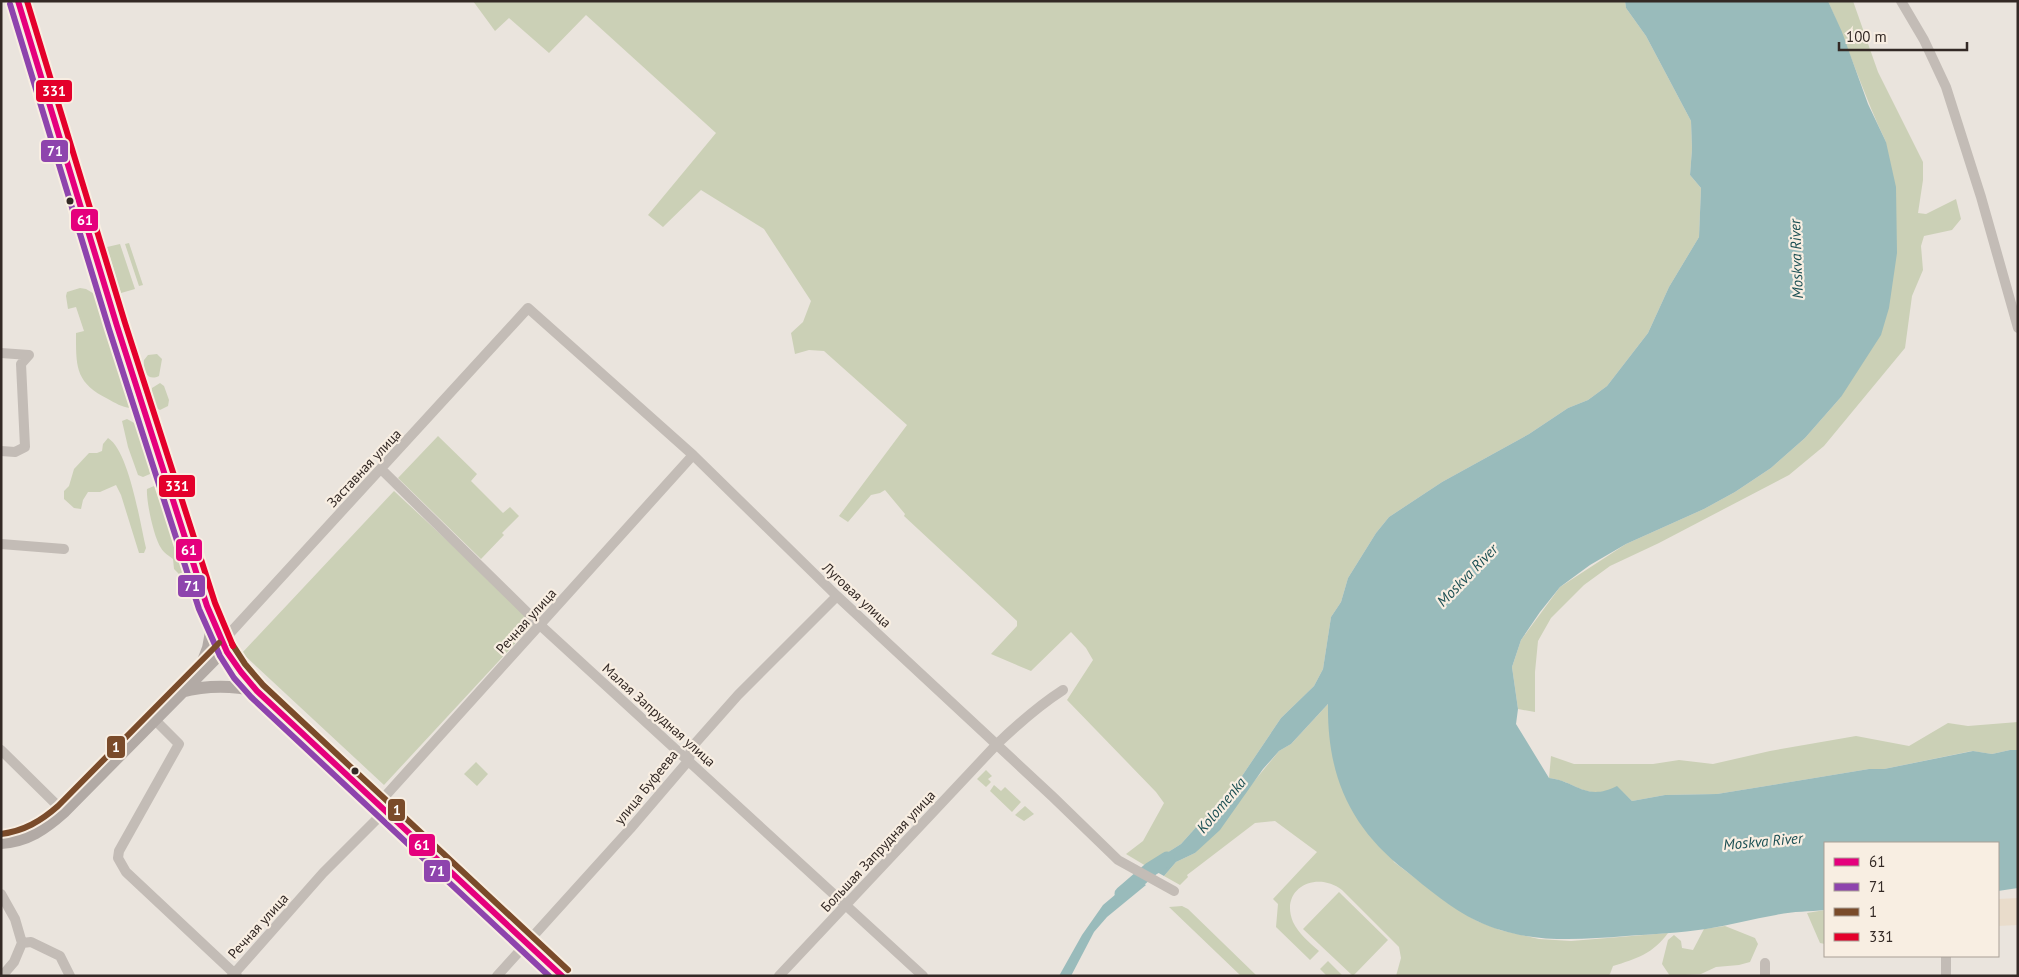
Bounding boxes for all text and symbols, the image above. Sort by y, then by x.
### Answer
scale bar [1839,20,1966,52]
text: 100 m [1846,27,1887,46]
line badge: 331 [35,79,73,103]
text: 331 [42,82,66,100]
line badge: 71 [40,139,69,163]
text: 71 [47,142,63,160]
unlabelled marker [65,196,75,206]
line badge: 61 [70,208,99,232]
text: 61 [77,211,93,229]
water label: Moskva River [1785,218,1807,299]
street label: Заставная улица [323,425,405,511]
line badge: 331 [158,474,196,498]
text: 331 [165,477,189,495]
line badge: 61 [175,538,203,562]
water label: Moskva River [1432,539,1502,610]
text: 61 [181,541,197,559]
street label: Луговая улица [818,558,895,632]
line badge: 71 [177,574,206,598]
text: 71 [184,577,200,595]
street label: Речная улица [492,585,560,657]
street label: Малая Запрудная улица [599,659,719,771]
line badge: 1 [106,735,126,759]
text: 1 [112,738,120,756]
street label: улица Буфеева [610,746,682,828]
unlabelled marker [350,766,360,776]
water label: Kolomenka [1192,773,1250,837]
street label: Большая Запрудная улица [817,786,939,916]
line badge: 1 [387,798,406,822]
text: 1 [393,801,401,819]
water label: Moskva River [1722,828,1805,854]
line badge: 61 [408,833,436,857]
text: 61 [414,836,430,854]
legend [1824,842,1999,957]
text: 61 [1869,852,1885,871]
line badge: 71 [423,859,451,883]
text: 71 [429,862,445,880]
text: 71 [1869,877,1885,896]
street label: Речная улица [224,890,292,962]
text: 1 [1869,902,1877,921]
text: 331 [1869,927,1894,946]

